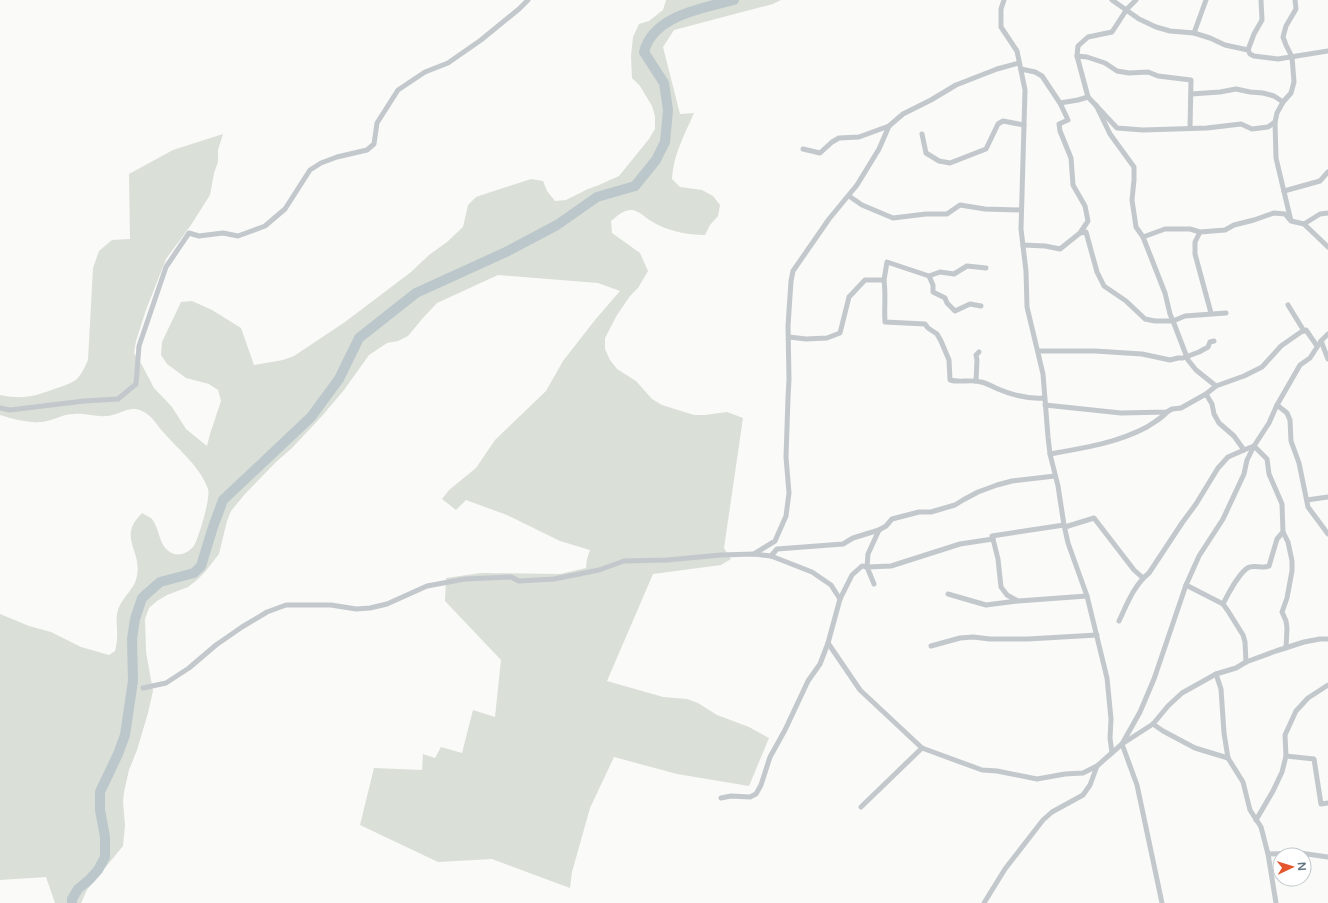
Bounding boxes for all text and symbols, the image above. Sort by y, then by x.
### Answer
north arrow [1272,847,1312,887]
text: N [1295,861,1308,871]

